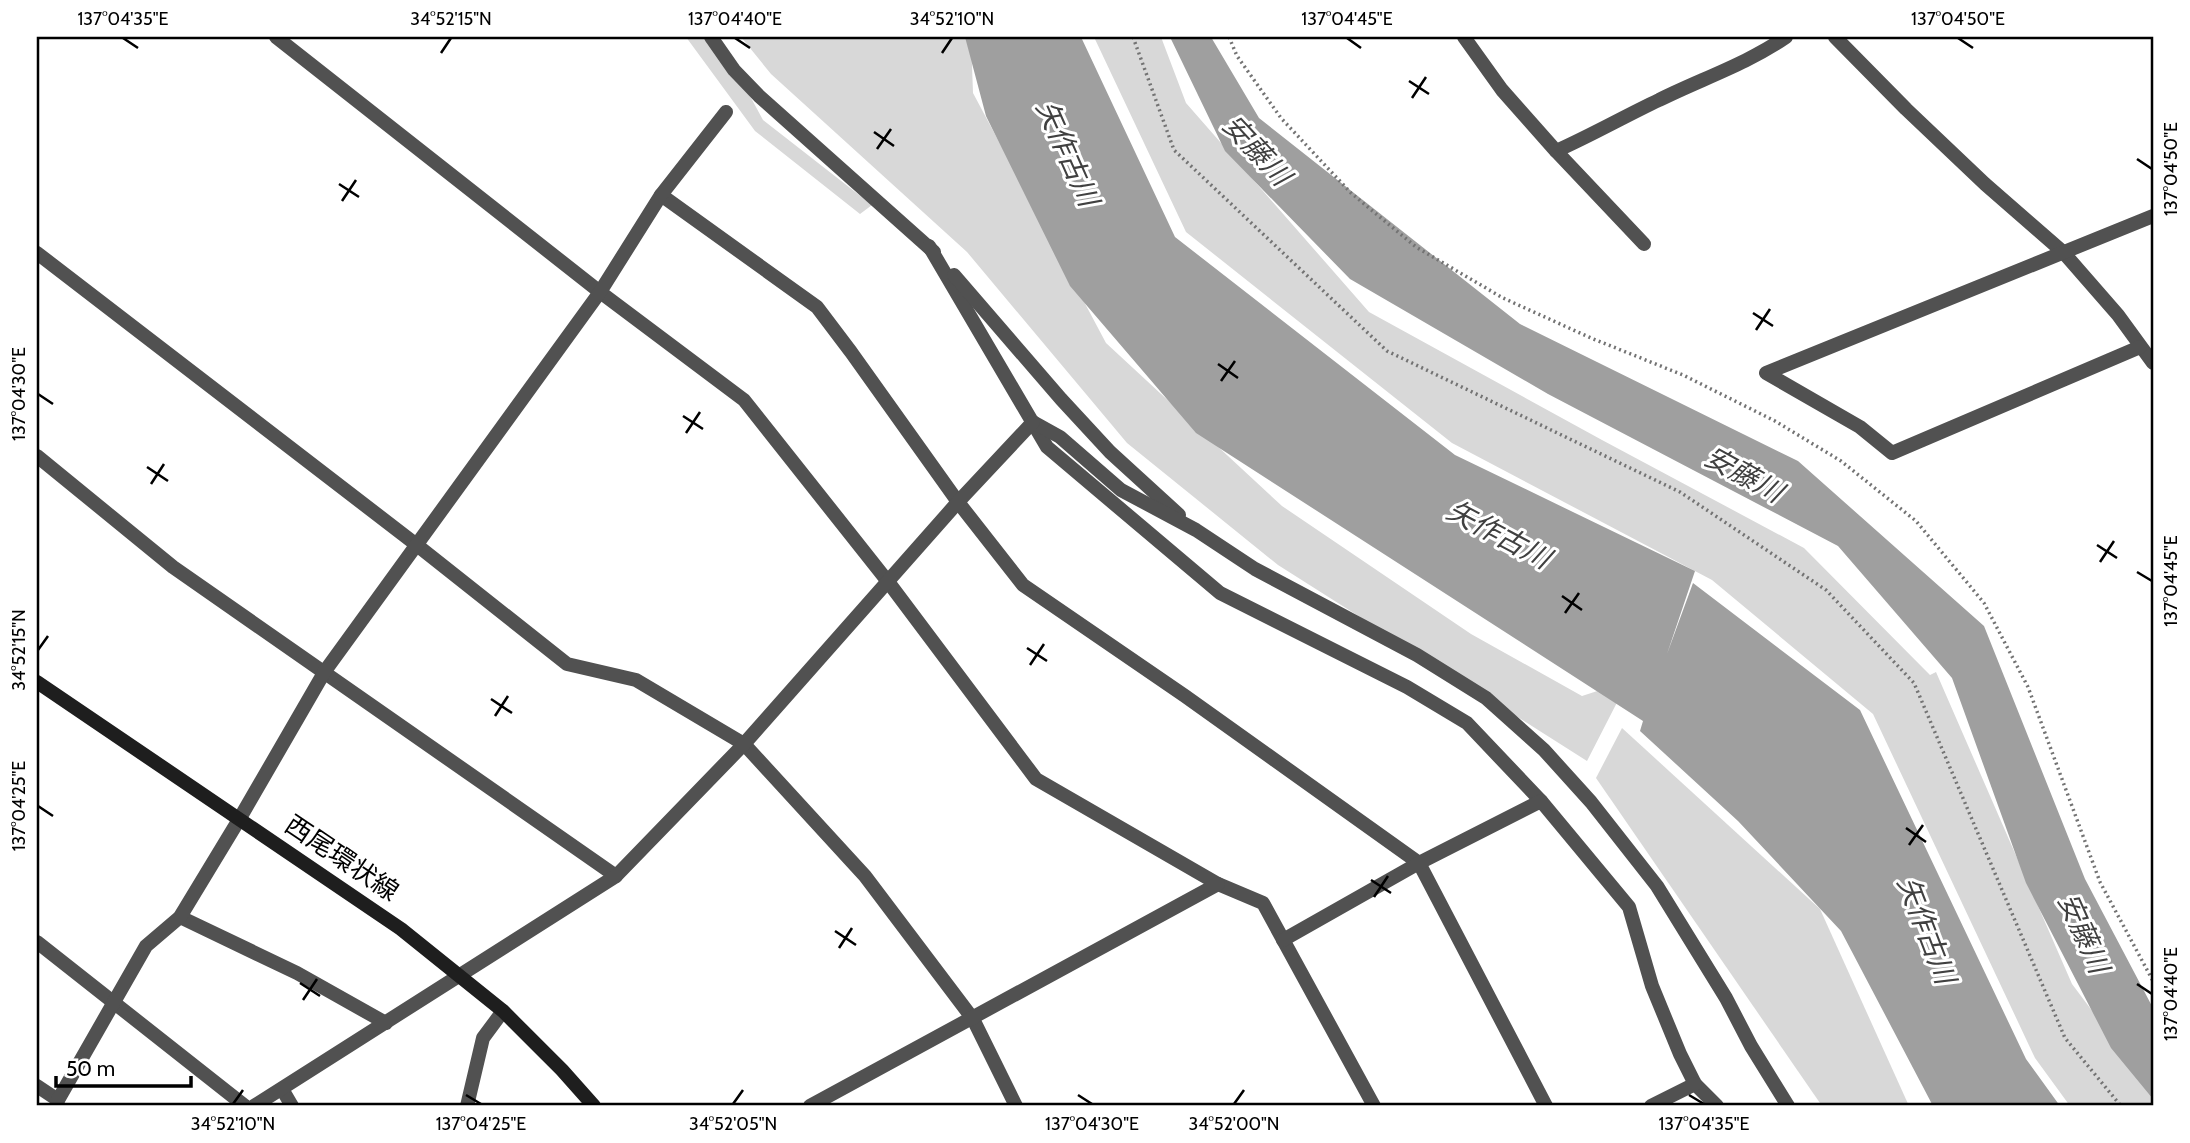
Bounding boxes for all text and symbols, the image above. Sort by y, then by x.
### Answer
text: 137°04'35"E [78,8,169,30]
text: 34°52'15"N [410,8,492,30]
text: 137°04'40"E [688,8,782,30]
text: 34°52'10"N [910,8,994,30]
text: 137°04'45"E [1301,8,1393,30]
text: 137°04'50"E [1911,8,2005,30]
water label: 矢作古川 [1030,95,1108,214]
water label: 安藤川 [1216,108,1300,194]
text: 137°04'50"E [2160,122,2182,216]
text: 137°04'30"E [8,347,30,441]
water label: 安藤川 [1699,439,1792,511]
water label: 矢作古川 [1442,493,1559,577]
text: 137°04'45"E [2160,535,2182,627]
text: 34°52'15"N [8,609,30,691]
text: 137°04'25"E [8,761,30,851]
street label: 西尾環状線 [279,808,405,908]
water label: 矢作古川 [1891,872,1964,991]
water label: 安藤川 [2051,888,2118,981]
text: 137°04'40"E [2160,947,2182,1041]
scale bar [56,1045,191,1089]
text: 50 m [66,1056,115,1081]
text: 34°52'10"N [191,1113,275,1135]
text: 137°04'25"E [436,1113,526,1135]
text: 34°52'05"N [689,1113,777,1135]
text: 137°04'30"E [1045,1113,1139,1135]
text: 34°52'00"N [1188,1113,1280,1135]
text: 137°04'35"E [1659,1113,1750,1135]

